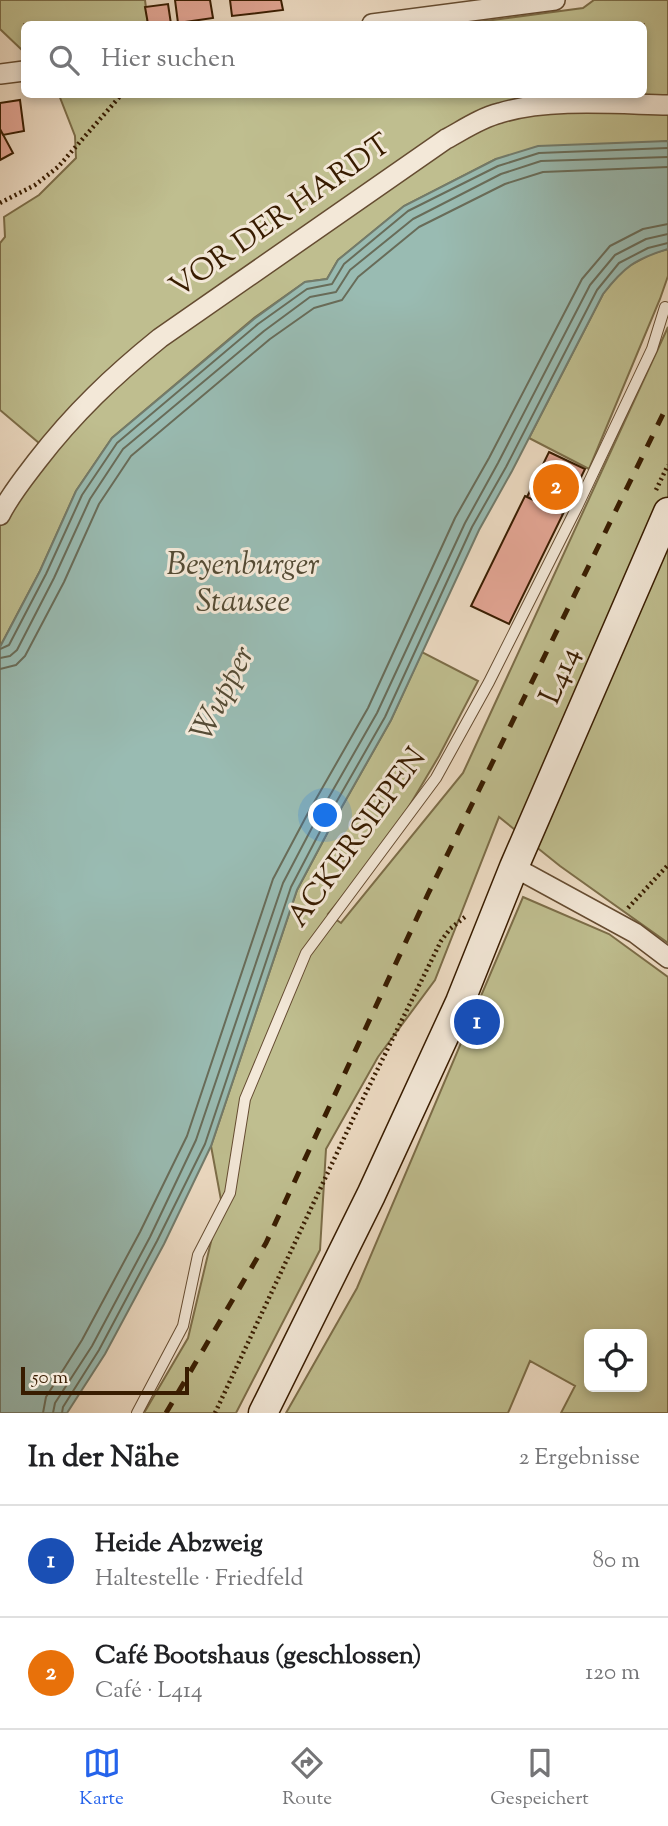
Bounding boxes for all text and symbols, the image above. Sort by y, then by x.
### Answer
search box [21,21,647,98]
icon: search [45,41,83,79]
text: Hier suchen [101,41,236,78]
street label: VOR DER HARDT [162,124,400,310]
pin: 2 [533,461,579,513]
water label: Beyenburger Stausee [166,543,320,626]
water label: Wupper [180,638,268,750]
street label: L414 [530,641,592,711]
street label: ACKERSIEPEN [278,739,438,937]
your location [308,798,342,832]
pin: 1 [454,996,500,1048]
map controls [584,1329,647,1392]
button: locate [584,1329,647,1392]
scale bar [21,1364,189,1396]
text: 50 m [32,1365,68,1392]
text: In der Nähe [28,1437,179,1480]
text: 2 Ergebnisse [519,1442,640,1475]
text: Heide Abzweig [95,1526,263,1563]
text: 1 [47,1545,55,1578]
text: 80 m [592,1545,640,1578]
text: Haltestelle · Friedfeld [95,1563,303,1596]
text: Café Bootshaus (geschlossen) [95,1638,421,1675]
text: 2 [46,1657,56,1690]
text: 120 m [585,1657,640,1690]
text: Café · L414 [95,1675,202,1708]
tab: Karte [79,1744,124,1813]
tab: Route [282,1744,332,1813]
tab: Gespeichert [490,1744,589,1813]

